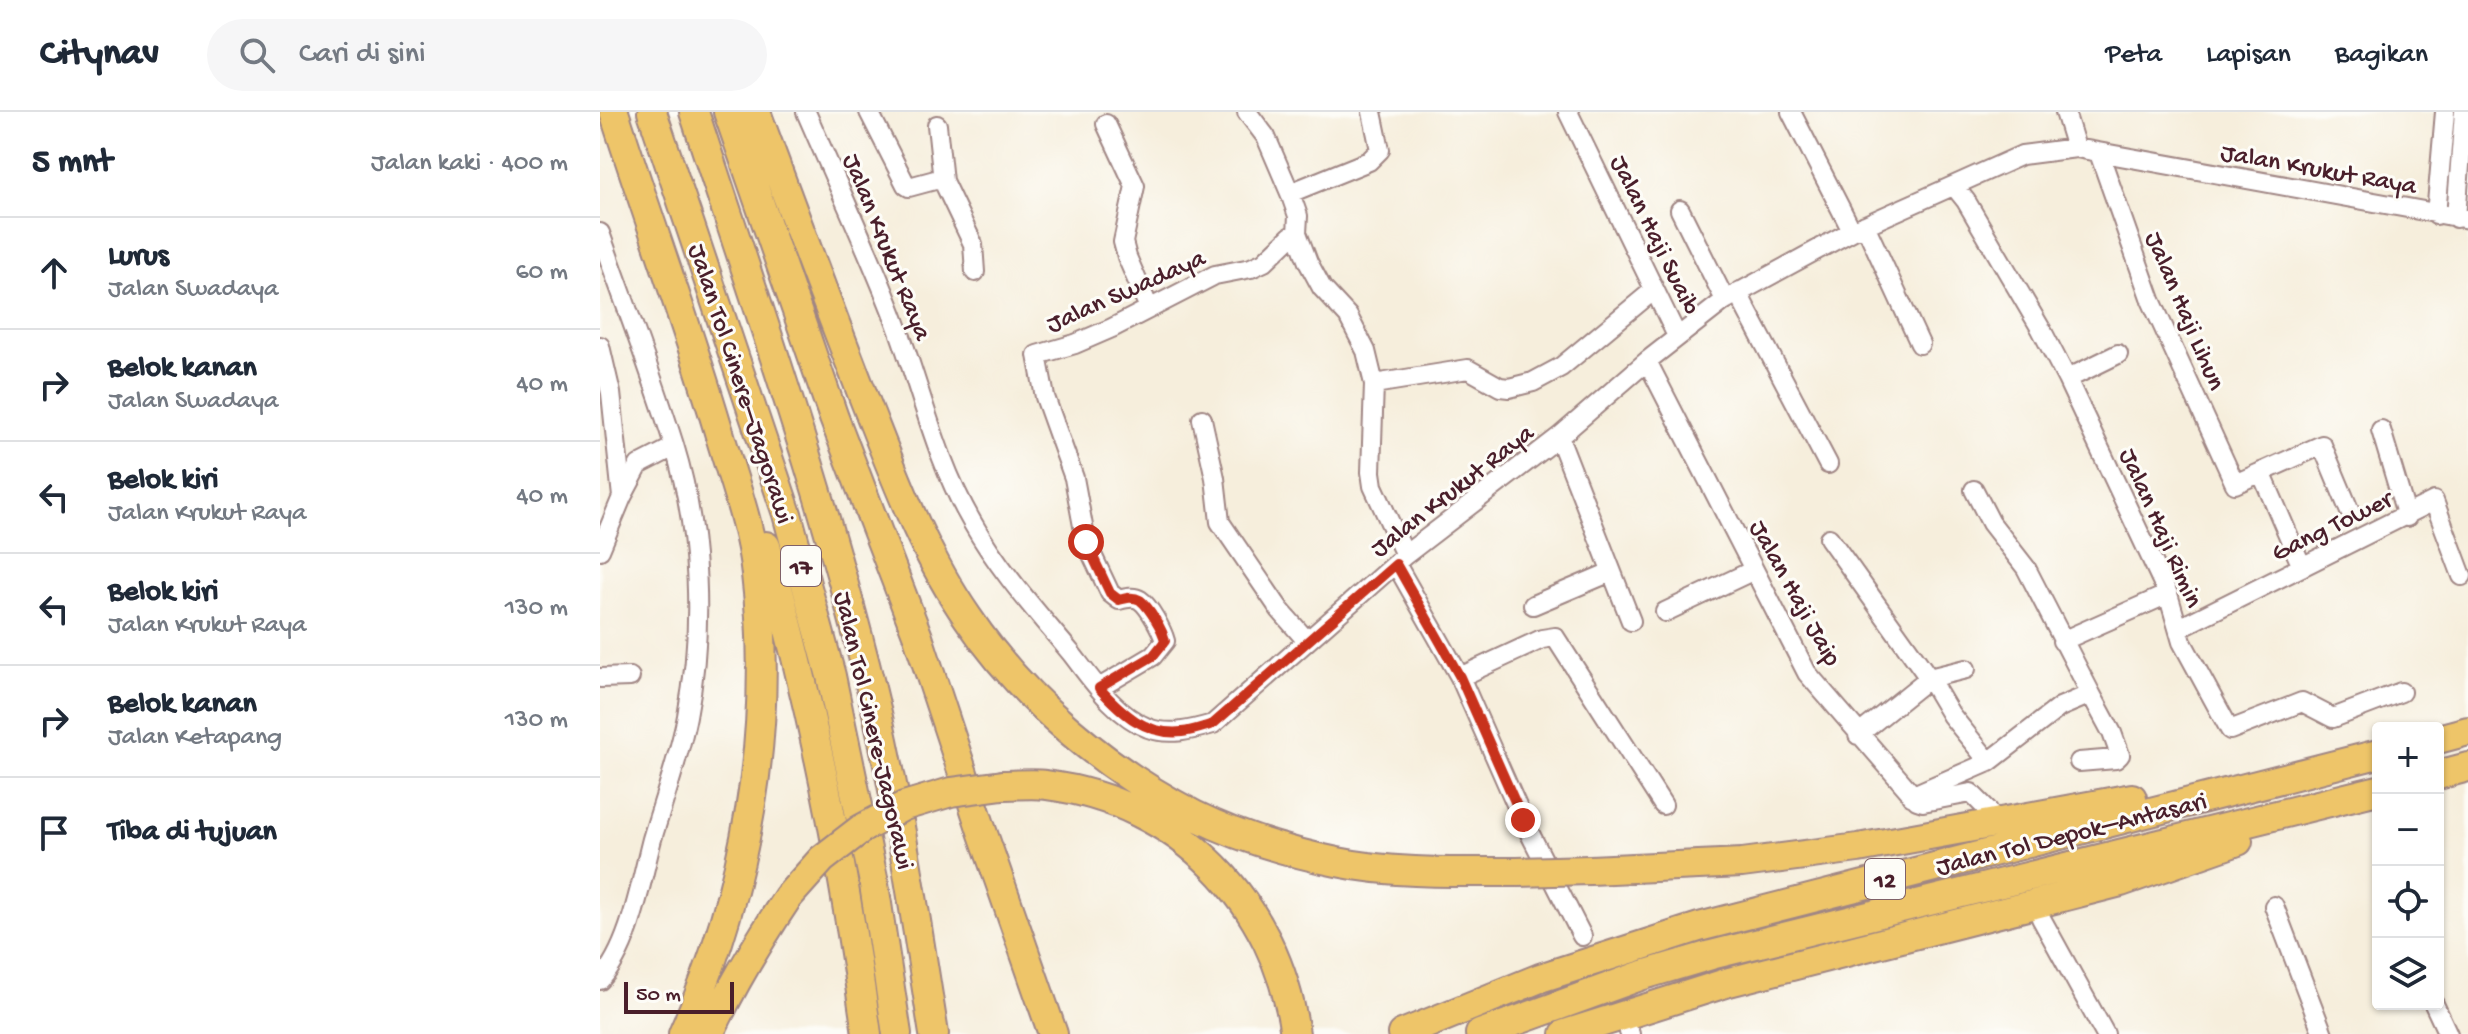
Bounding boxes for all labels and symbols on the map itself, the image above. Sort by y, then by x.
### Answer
street label: Jalan Krukut Raya [2218,139,2420,204]
street label: Jalan Krukut Raya [833,150,937,347]
street label: Jalan Haji Suaib [1601,151,1705,321]
street label: Jalan Haji Lihun [2136,228,2230,396]
street label: Jalan Tol Cinere–Jagorawi [679,241,799,528]
street label: Jalan Swadaya [1043,244,1212,342]
street label: Jalan Krukut Raya [1366,418,1543,566]
street label: Jalan Haji Rimin [2110,444,2208,614]
street label: Gang Tower [2268,484,2401,571]
street label: Jalan Haji Jaip [1740,516,1846,673]
route start [1068,524,1104,560]
road number: 17 [781,546,821,586]
street label: Jalan Tol Cinere-Jagorawi [825,589,919,873]
street label: Jalan Tol Depok–Antasari [1933,788,2211,885]
route end [1505,802,1541,838]
road number: 12 [1865,859,1905,899]
scale bar [624,978,734,1014]

